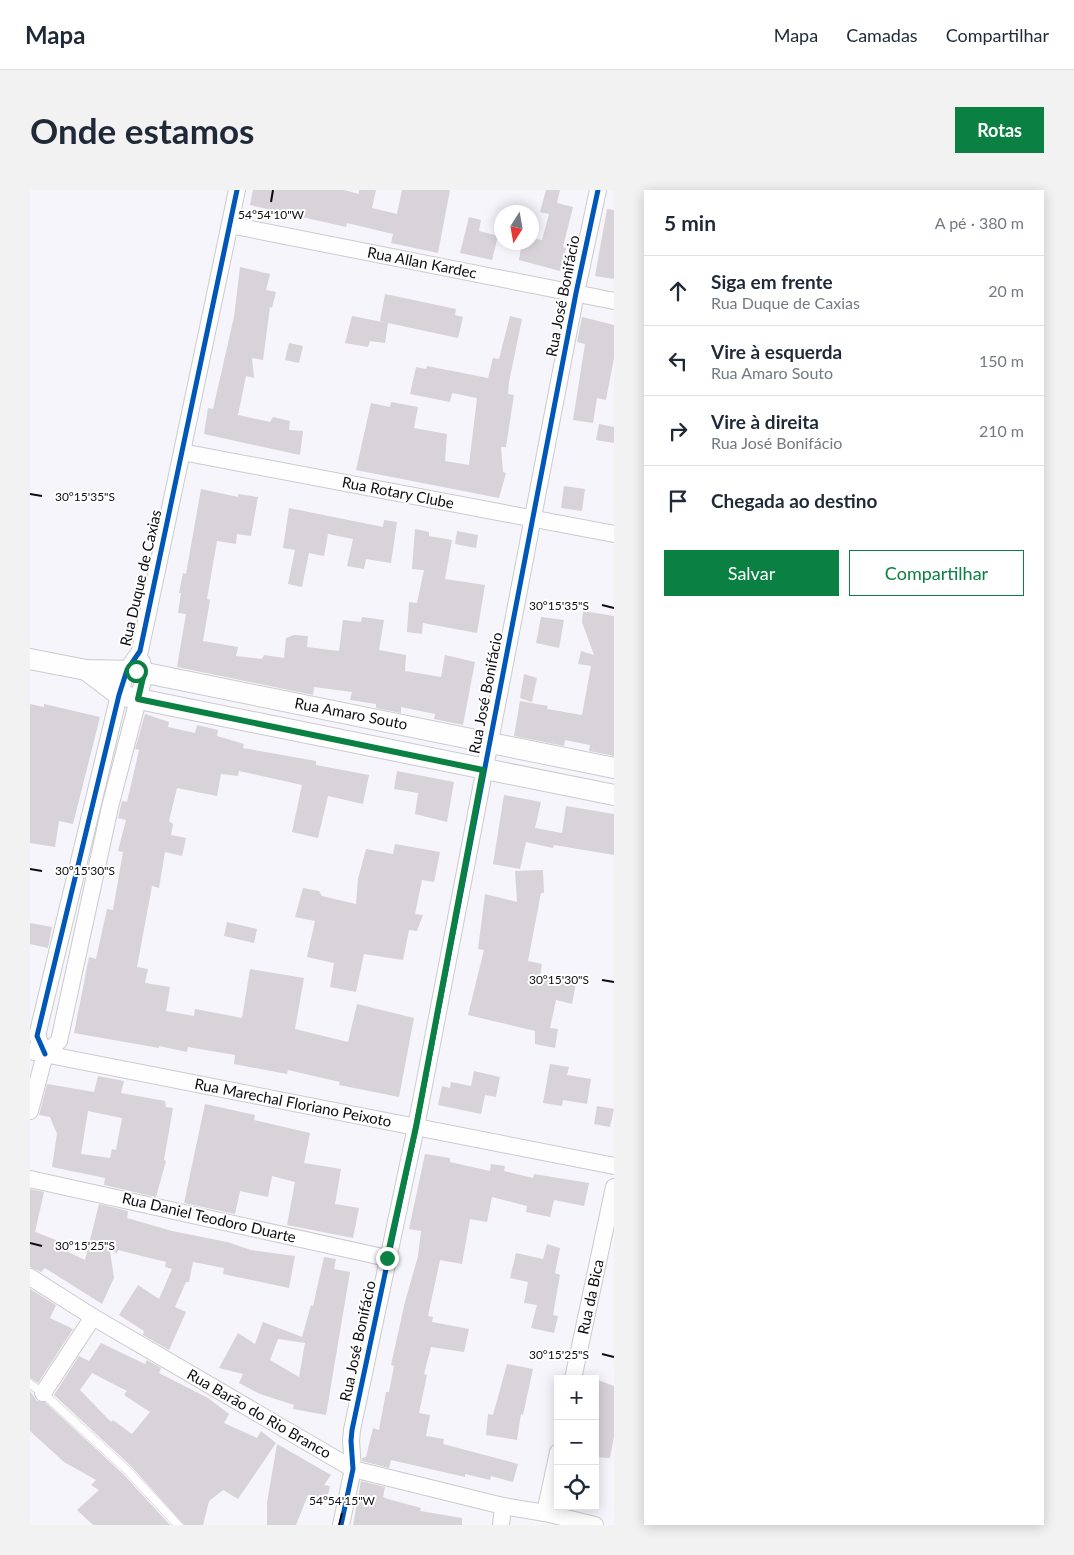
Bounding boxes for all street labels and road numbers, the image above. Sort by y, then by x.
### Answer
street label: Rua José Bonifácio [541,234,583,358]
street label: Rua Allan Kardec [366,243,478,281]
street label: Rua Rotary Clube [341,472,456,512]
street label: Rua Duque de Caxias [116,508,164,648]
street label: Rua José Bonifácio [464,631,506,755]
street label: Rua Amaro Souto [293,693,409,733]
street label: Rua Marechal Floriano Peixoto [193,1074,393,1130]
street label: Rua Daniel Teodoro Duarte [121,1188,298,1246]
street label: Rua da Bica [573,1258,607,1336]
street label: Rua José Bonifácio [335,1279,379,1403]
street label: Rua Barão do Rio Branco [184,1365,335,1462]

